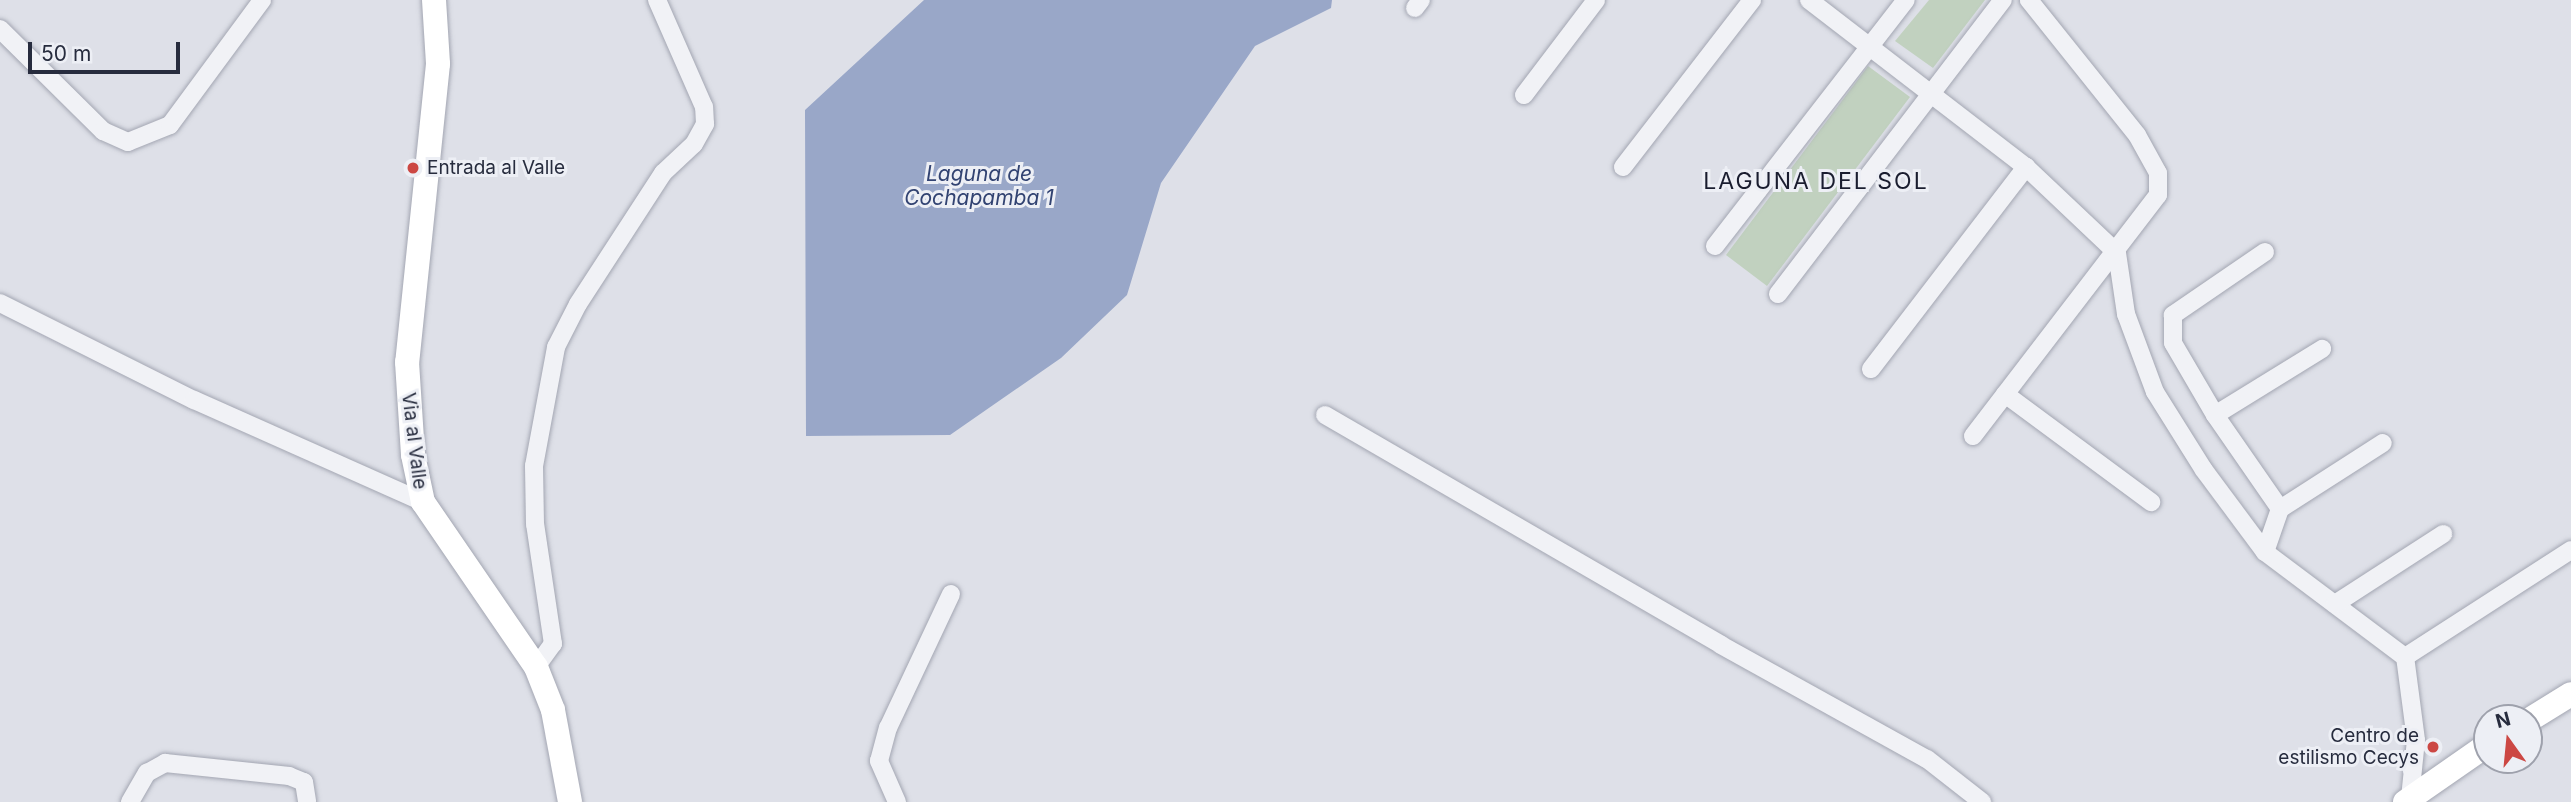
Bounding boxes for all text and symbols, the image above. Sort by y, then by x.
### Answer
scale bar [32,28,184,72]
text: 50 m [41,41,91,66]
place label: Entrada al Valle [427,157,565,179]
marker: Entrada al Valle [405,160,421,176]
water label: Laguna de Cochapamba 1 [904,161,1054,211]
district label: LAGUNA DEL SOL [1705,167,1927,195]
street label: Via al Valle [397,391,431,491]
north arrow [2473,704,2543,774]
text: N [2493,707,2513,733]
place label: Centro de estilismo Cecys [2278,725,2419,769]
marker: Centro de estilismo Cecys [2425,739,2441,755]

